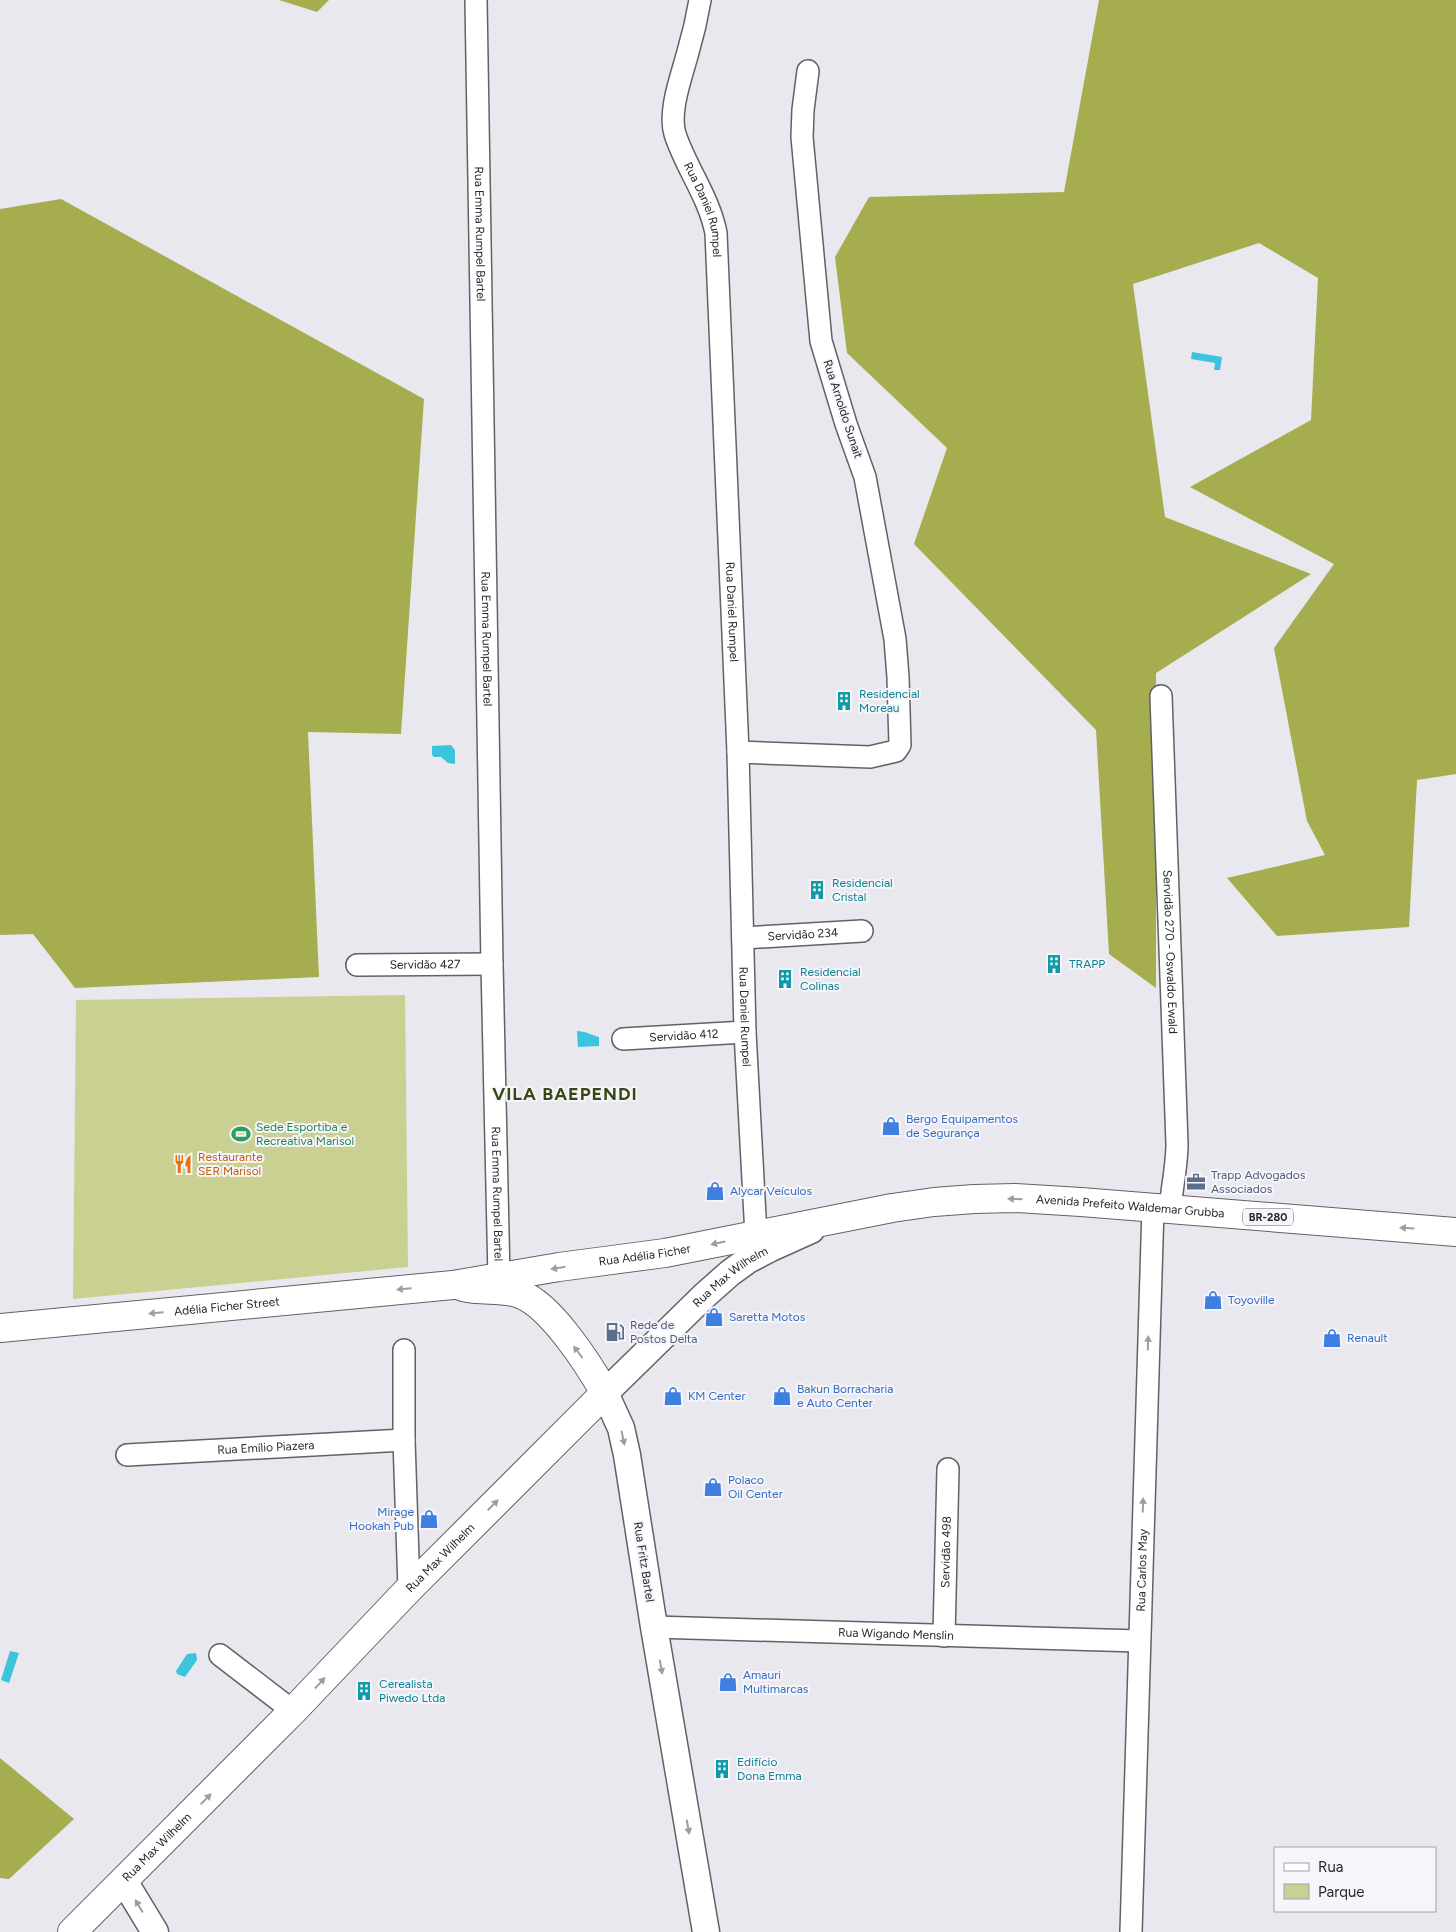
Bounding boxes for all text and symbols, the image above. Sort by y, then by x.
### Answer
street label: Rua Daniel Rumpel [681,160,724,258]
street label: Rua Emma Rumpel Bartel [472,166,488,302]
street label: Rua Arnoldo Sunait [820,358,866,461]
street label: Rua Daniel Rumpel [723,562,741,662]
street label: Rua Emma Rumpel Bartel [478,571,495,706]
place label: Residencial Moreau [859,687,920,715]
building icon: Residencial Moreau [833,690,855,712]
street label: Servidão 270 - Oswaldo Ewald [1160,870,1180,1034]
place label: Residencial Cristal [832,876,893,904]
building icon: Residencial Cristal [806,879,828,901]
street label: Servidão 234 [767,925,839,944]
building icon: TRAPP [1043,953,1065,975]
street label: Servidão 427 [390,957,461,972]
place label: TRAPP [1069,957,1105,971]
place label: Residencial Colinas [800,965,861,993]
street label: Rua Daniel Rumpel [736,966,754,1067]
building icon: Residencial Colinas [774,968,796,990]
street label: Servidão 412 [649,1027,719,1044]
district label: VILA BAEPENDI [492,1083,638,1105]
place label: Bergo Equipamentos de Segurança [906,1112,1019,1140]
shop icon: Bergo Equipamentos de Segurança [880,1115,902,1137]
place label: Sede Esportiba e Recreativa Marisol [256,1120,354,1148]
sports icon: Sede Esportiba e Recreativa Marisol [230,1123,252,1145]
street label: Rua Emma Rumpel Bartel [489,1126,506,1261]
place label: Restaurante SER Marisol [198,1150,263,1178]
restaurant icon: Restaurante SER Marisol [172,1153,194,1175]
place label: Trapp Advogados Associados [1211,1168,1306,1196]
office icon: Trapp Advogados Associados [1185,1171,1207,1193]
shop icon: Alycar Veículos [704,1180,726,1202]
place label: Alycar Veículos [730,1184,813,1198]
street label: Avenida Prefeito Waldemar Grubba [1036,1192,1225,1220]
one-way arrow [1006,1194,1022,1202]
road number: BR-280 [1243,1208,1293,1226]
one-way arrow [1399,1224,1415,1232]
one-way arrow [710,1239,726,1247]
street label: Rua Adélia Ficher [598,1241,692,1269]
street label: Rua Max Wilhelm [690,1244,770,1310]
one-way arrow [550,1264,566,1272]
one-way arrow [396,1285,412,1293]
shop icon: Toyoville [1202,1289,1224,1311]
place label: Toyoville [1228,1293,1275,1307]
street label: Adélia Ficher Street [174,1294,281,1318]
shop icon: Saretta Motos [703,1306,725,1328]
one-way arrow [147,1309,163,1317]
place label: Saretta Motos [729,1310,806,1324]
place label: Rede de Postos Delta [630,1318,697,1346]
fuel station icon: Rede de Postos Delta [604,1321,626,1343]
shop icon: Renault [1321,1327,1343,1349]
place label: Renault [1347,1331,1388,1345]
one-way arrow [1144,1335,1152,1351]
one-way arrow [573,1346,584,1359]
place label: Bakun Borracharia e Auto Center [797,1382,893,1410]
shop icon: KM Center [662,1385,684,1407]
shop icon: Bakun Borracharia e Auto Center [771,1385,793,1407]
place label: KM Center [688,1389,745,1403]
one-way arrow [619,1430,627,1445]
street label: Rua Emílio Piazera [217,1438,315,1457]
place label: Polaco Oil Center [728,1473,783,1501]
shop icon: Polaco Oil Center [702,1476,724,1498]
one-way arrow [1139,1497,1147,1513]
one-way arrow [486,1500,498,1512]
place label: Mirage Hookah Pub [349,1505,414,1533]
shop icon: Mirage Hookah Pub [418,1508,440,1530]
street label: Servidão 498 [938,1516,954,1588]
street label: Rua Max Wilhelm [403,1521,477,1595]
street label: Rua Fritz Bartel [631,1521,657,1603]
street label: Rua Carlos May [1134,1528,1150,1612]
street label: Rua Wigando Menslin [838,1625,954,1643]
one-way arrow [657,1660,665,1676]
place label: Amauri Multimarcas [743,1668,809,1696]
shop icon: Amauri Multimarcas [717,1671,739,1693]
place label: Cerealista Piwedo Ltda [379,1677,445,1705]
one-way arrow [314,1678,326,1690]
building icon: Cerealista Piwedo Ltda [353,1680,375,1702]
place label: Edifício Dona Emma [737,1755,802,1783]
building icon: Edifício Dona Emma [711,1758,733,1780]
one-way arrow [200,1793,212,1805]
street label: Rua Max Wilhelm [120,1810,194,1884]
one-way arrow [685,1820,693,1836]
legend [1274,1847,1436,1912]
text: Rua [1318,1858,1343,1876]
text: Parque [1318,1883,1365,1901]
one-way arrow [135,1900,144,1913]

